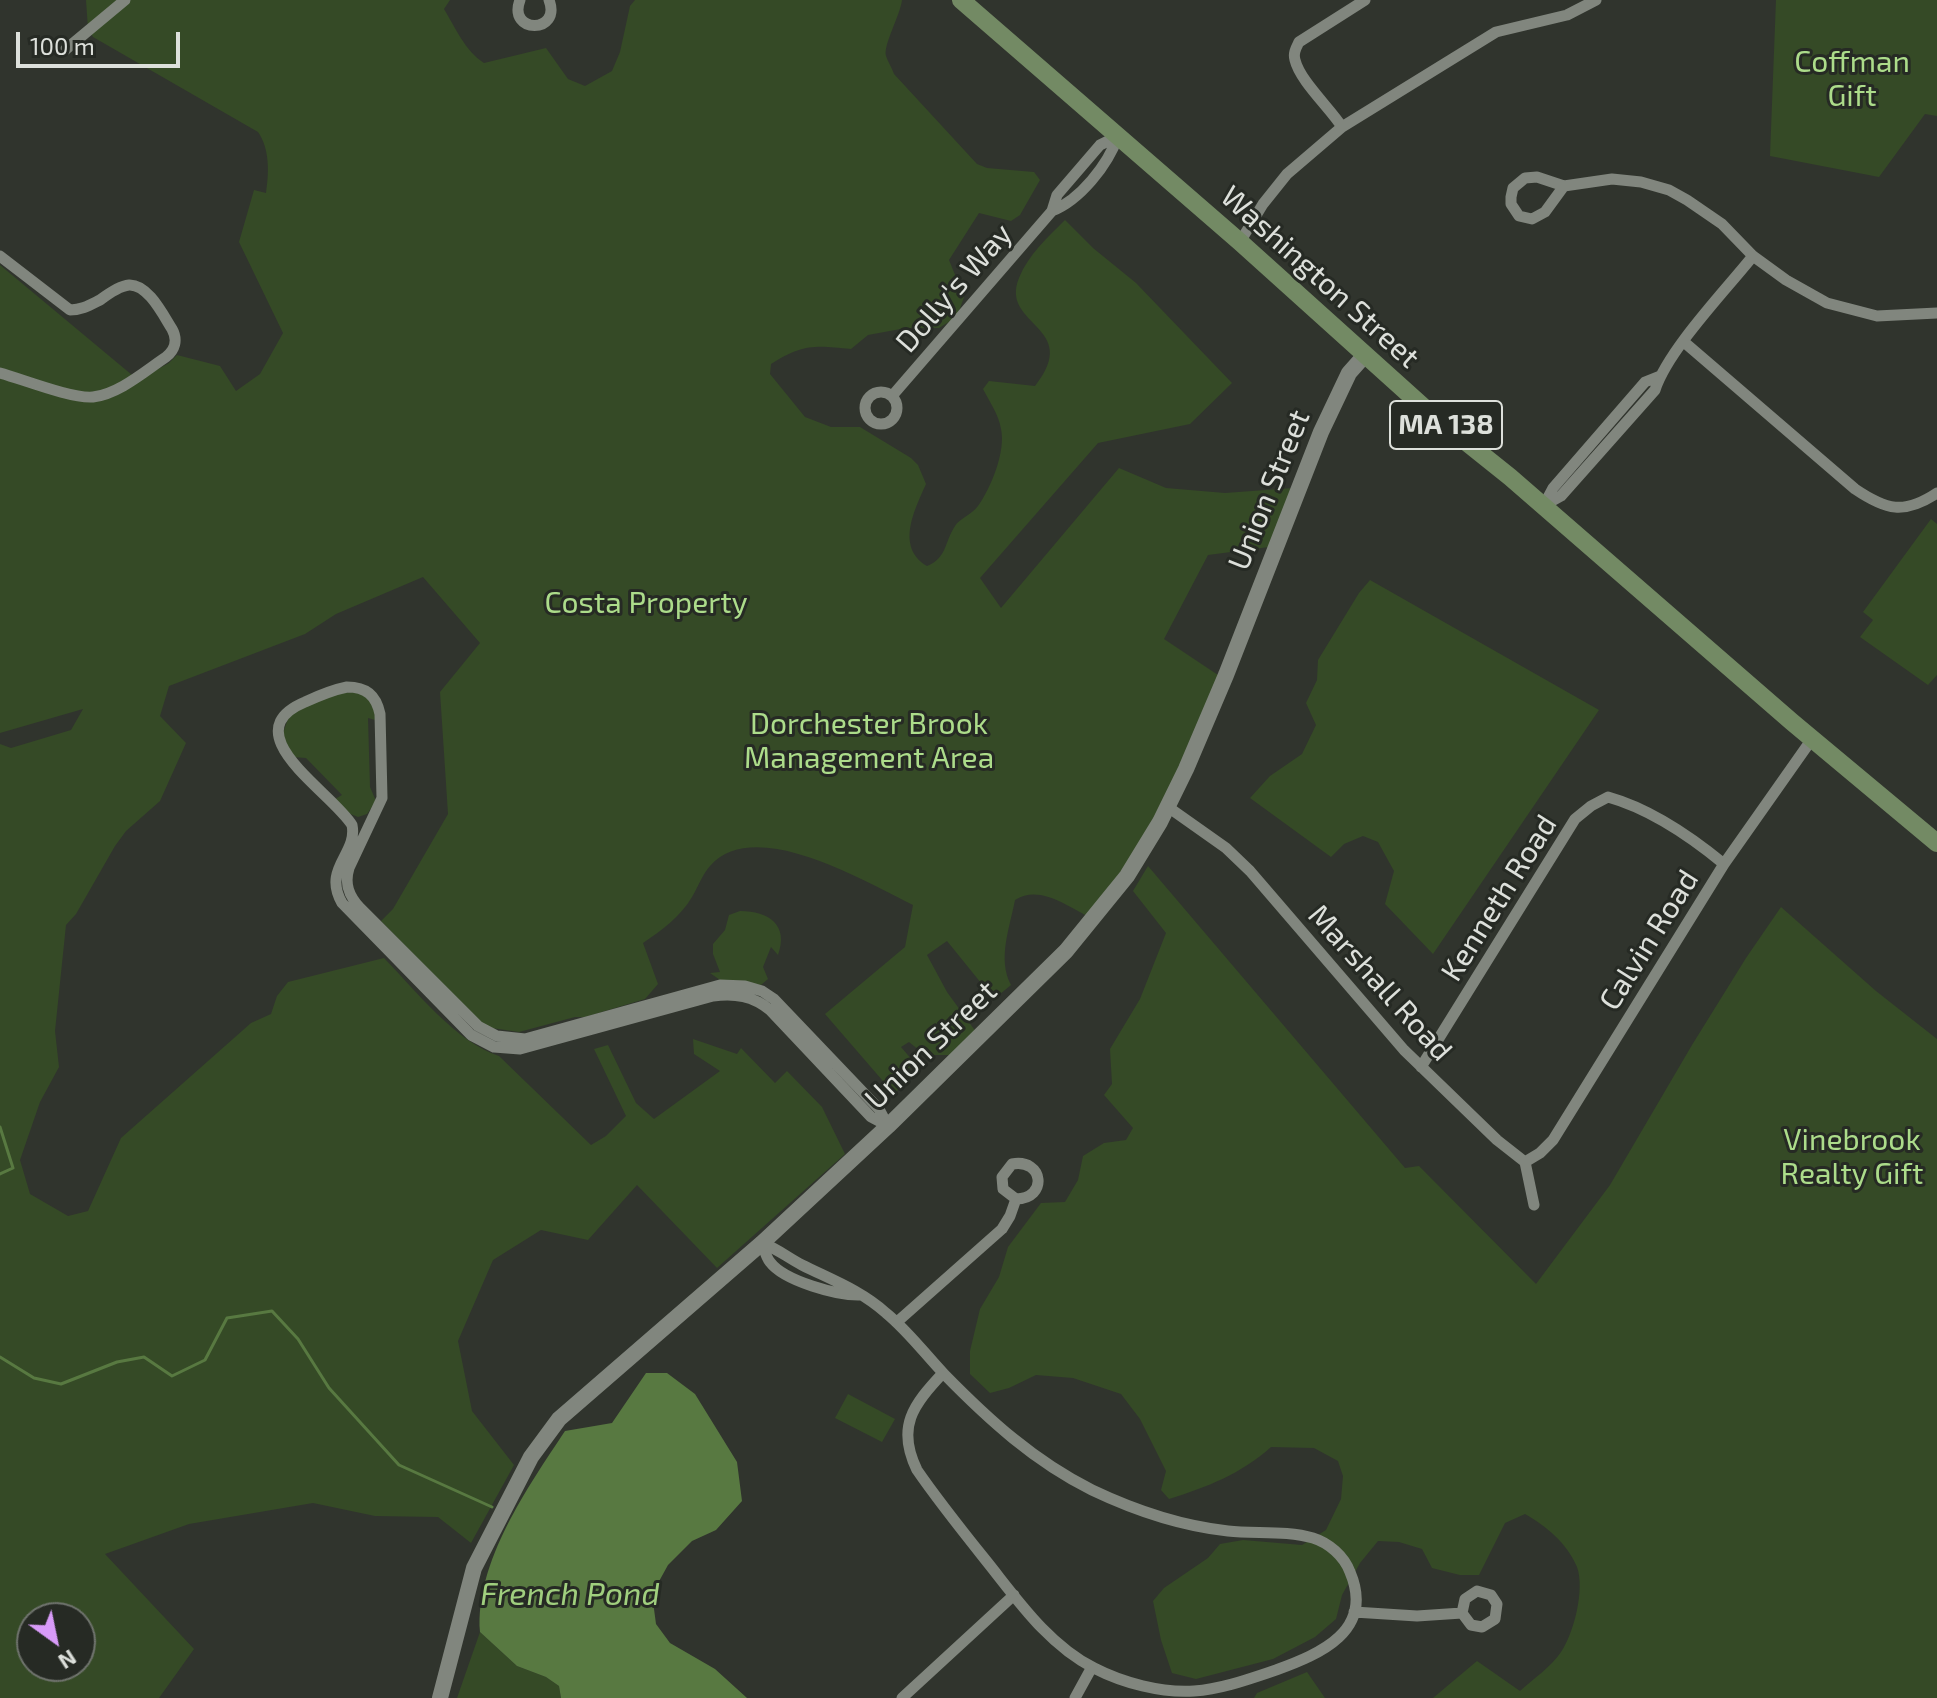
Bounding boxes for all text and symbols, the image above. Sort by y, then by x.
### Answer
scale bar [20,16,184,66]
text: 100 m [30,31,95,60]
park label: Coffman Gift [1794,44,1910,114]
street label: Washington Street [1213,178,1427,376]
street label: Dolly's Way [888,216,1020,360]
road number: MA 138 [1390,401,1502,449]
street label: Union Street [1221,405,1317,575]
park label: Costa Property [544,585,748,621]
park label: Dorchester Brook Management Area [744,706,994,776]
street label: Kenneth Road [1434,808,1564,988]
street label: Calvin Road [1592,863,1706,1017]
street label: Marshall Road [1301,898,1459,1068]
street label: Union Street [858,973,1004,1117]
park label: Vinebrook Realty Gift [1781,1122,1923,1192]
water label: French Pond [480,1575,660,1613]
north arrow [16,1602,96,1682]
text: N [54,1645,82,1676]

